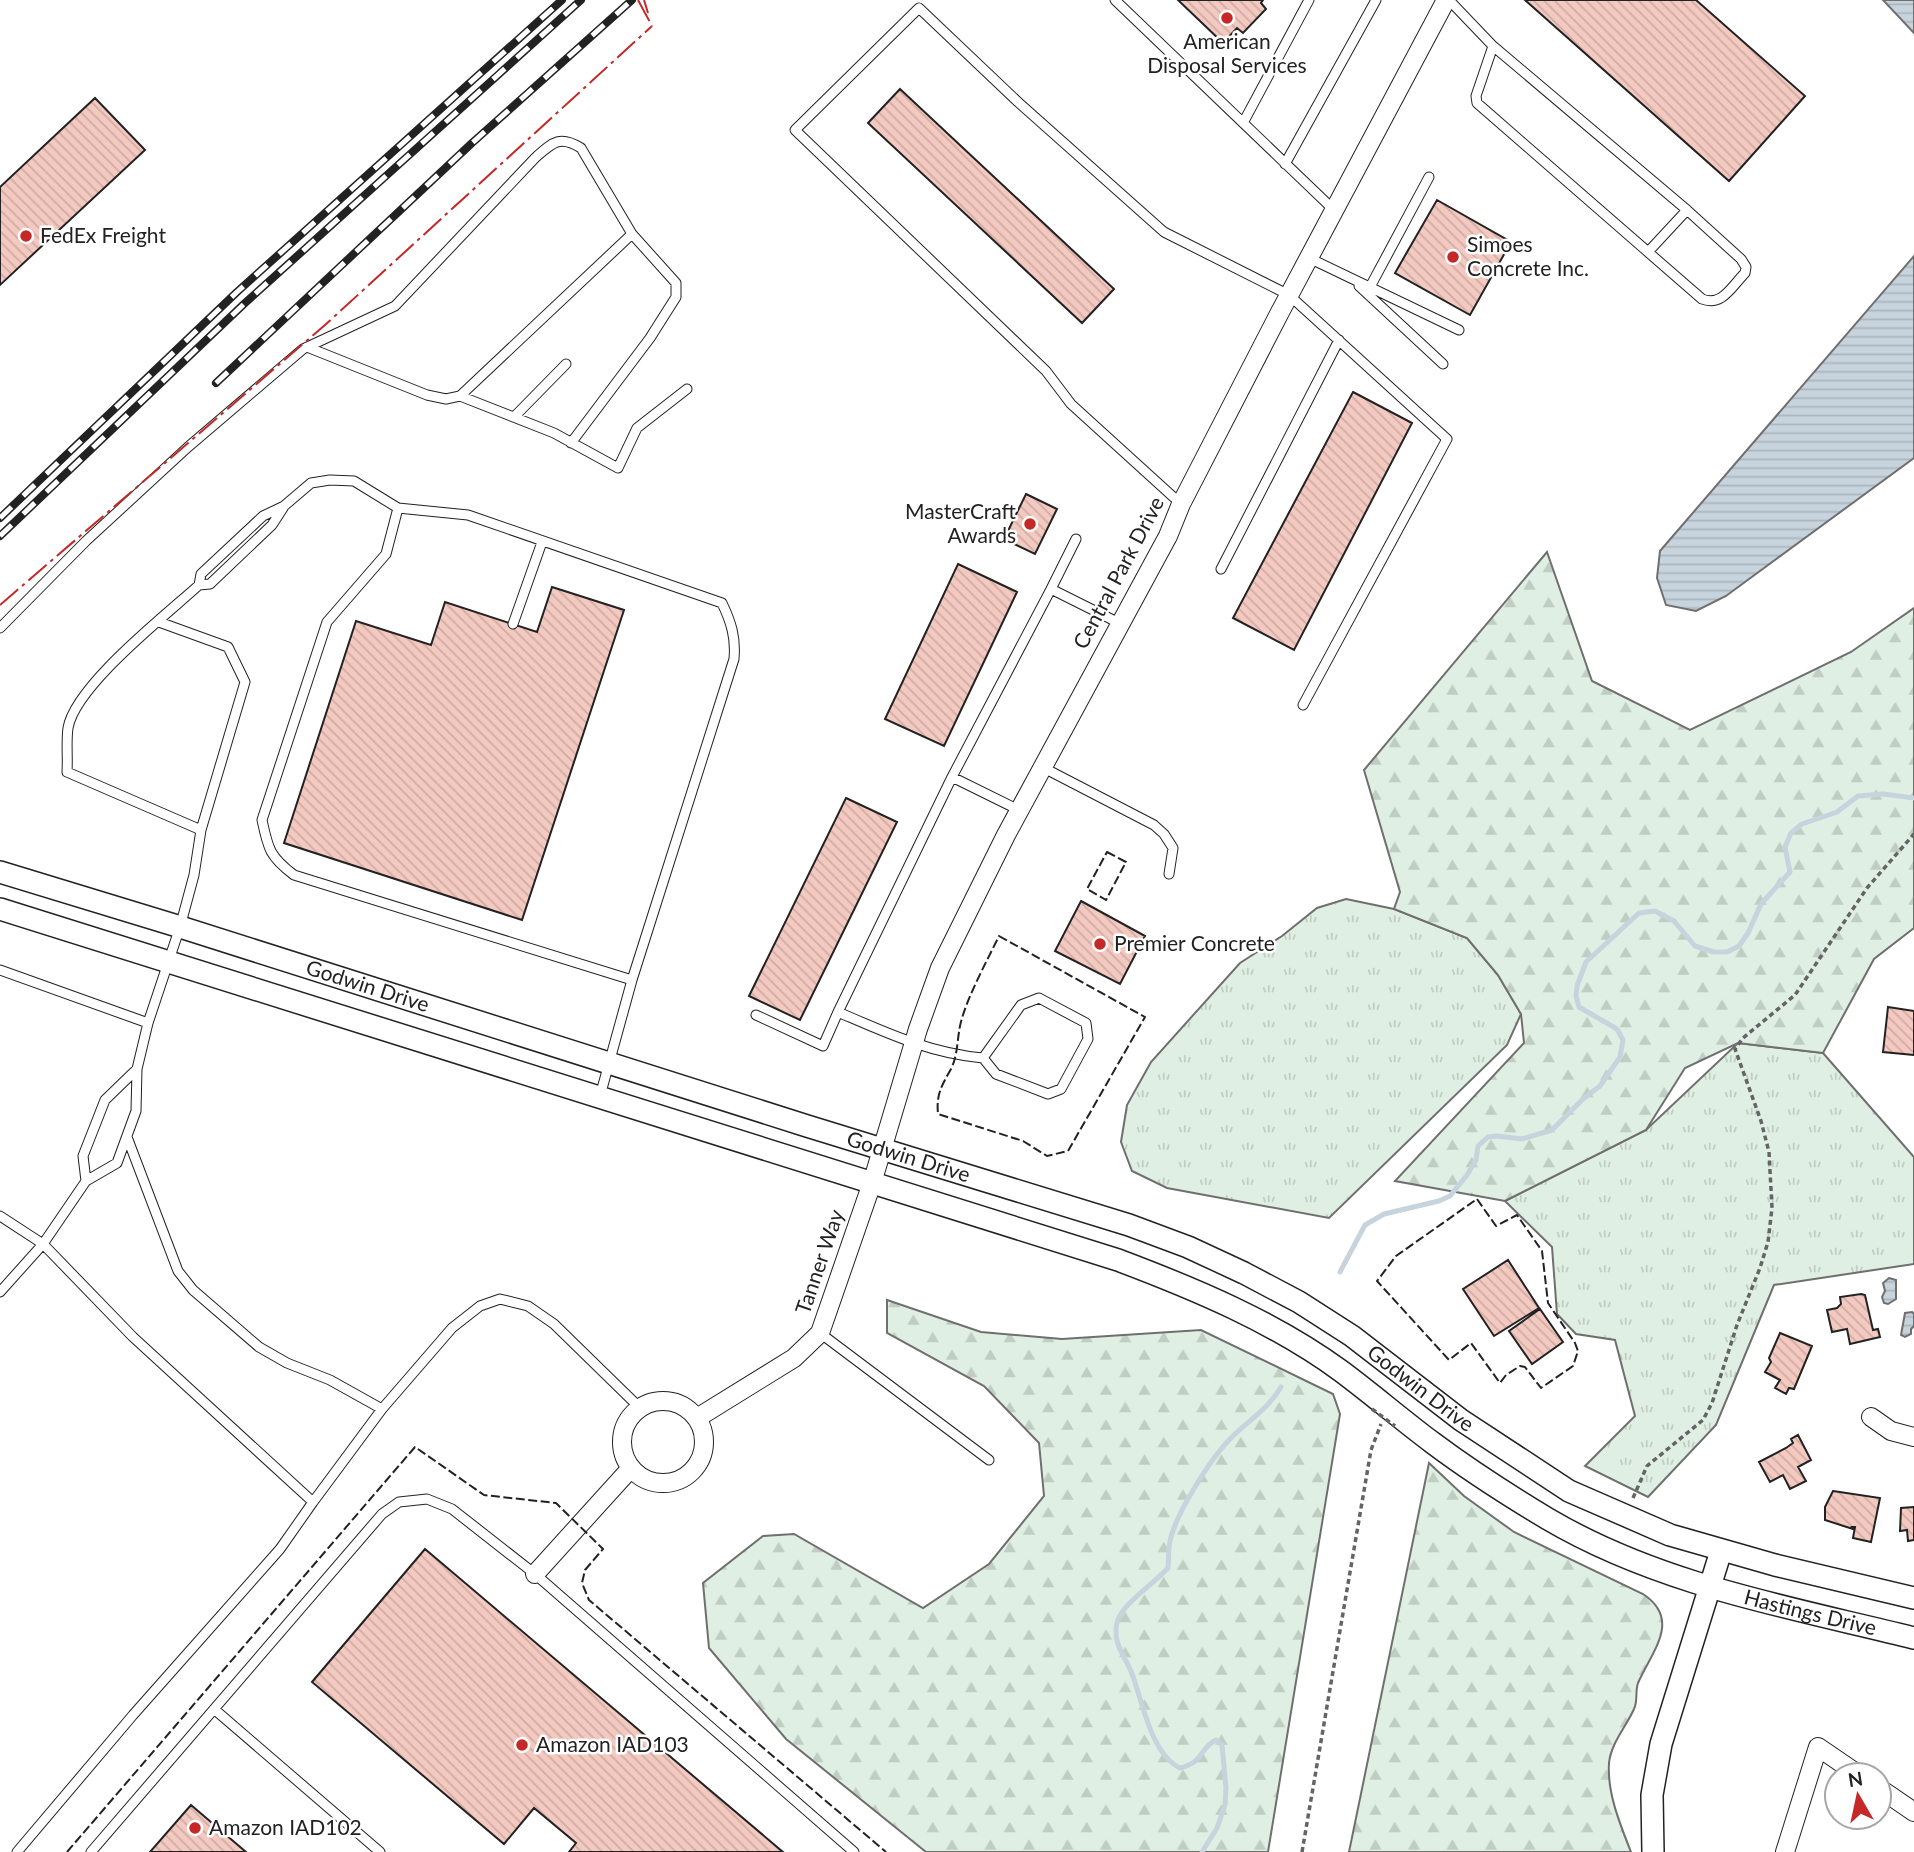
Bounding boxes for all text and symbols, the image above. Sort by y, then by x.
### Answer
marker: American Disposal Services [1219,10,1235,26]
place label: American Disposal Services [1147,28,1307,77]
place label: FedEx Freight [40,222,166,247]
marker: FedEx Freight [18,228,34,244]
place label: Simoes Concrete Inc. [1467,231,1589,280]
marker: Simoes Concrete Inc. [1445,249,1461,265]
street label: Central Park Drive [1067,492,1168,653]
place label: MasterCraft Awards [905,498,1017,547]
marker: MasterCraft Awards [1022,516,1038,532]
place label: Premier Concrete [1114,930,1275,955]
marker: Premier Concrete [1092,936,1108,952]
street label: Godwin Drive [303,954,433,1016]
street label: Godwin Drive [844,1125,973,1186]
street label: Tanner Way [789,1206,848,1317]
street label: Godwin Drive [1363,1339,1479,1436]
street label: Hastings Drive [1742,1583,1879,1640]
place label: Amazon IAD103 [536,1731,689,1756]
marker: Amazon IAD103 [514,1737,530,1753]
north arrow [1823,1761,1893,1831]
text: N [1846,1766,1864,1791]
place label: Amazon IAD102 [209,1814,362,1839]
marker: Amazon IAD102 [187,1820,203,1836]

